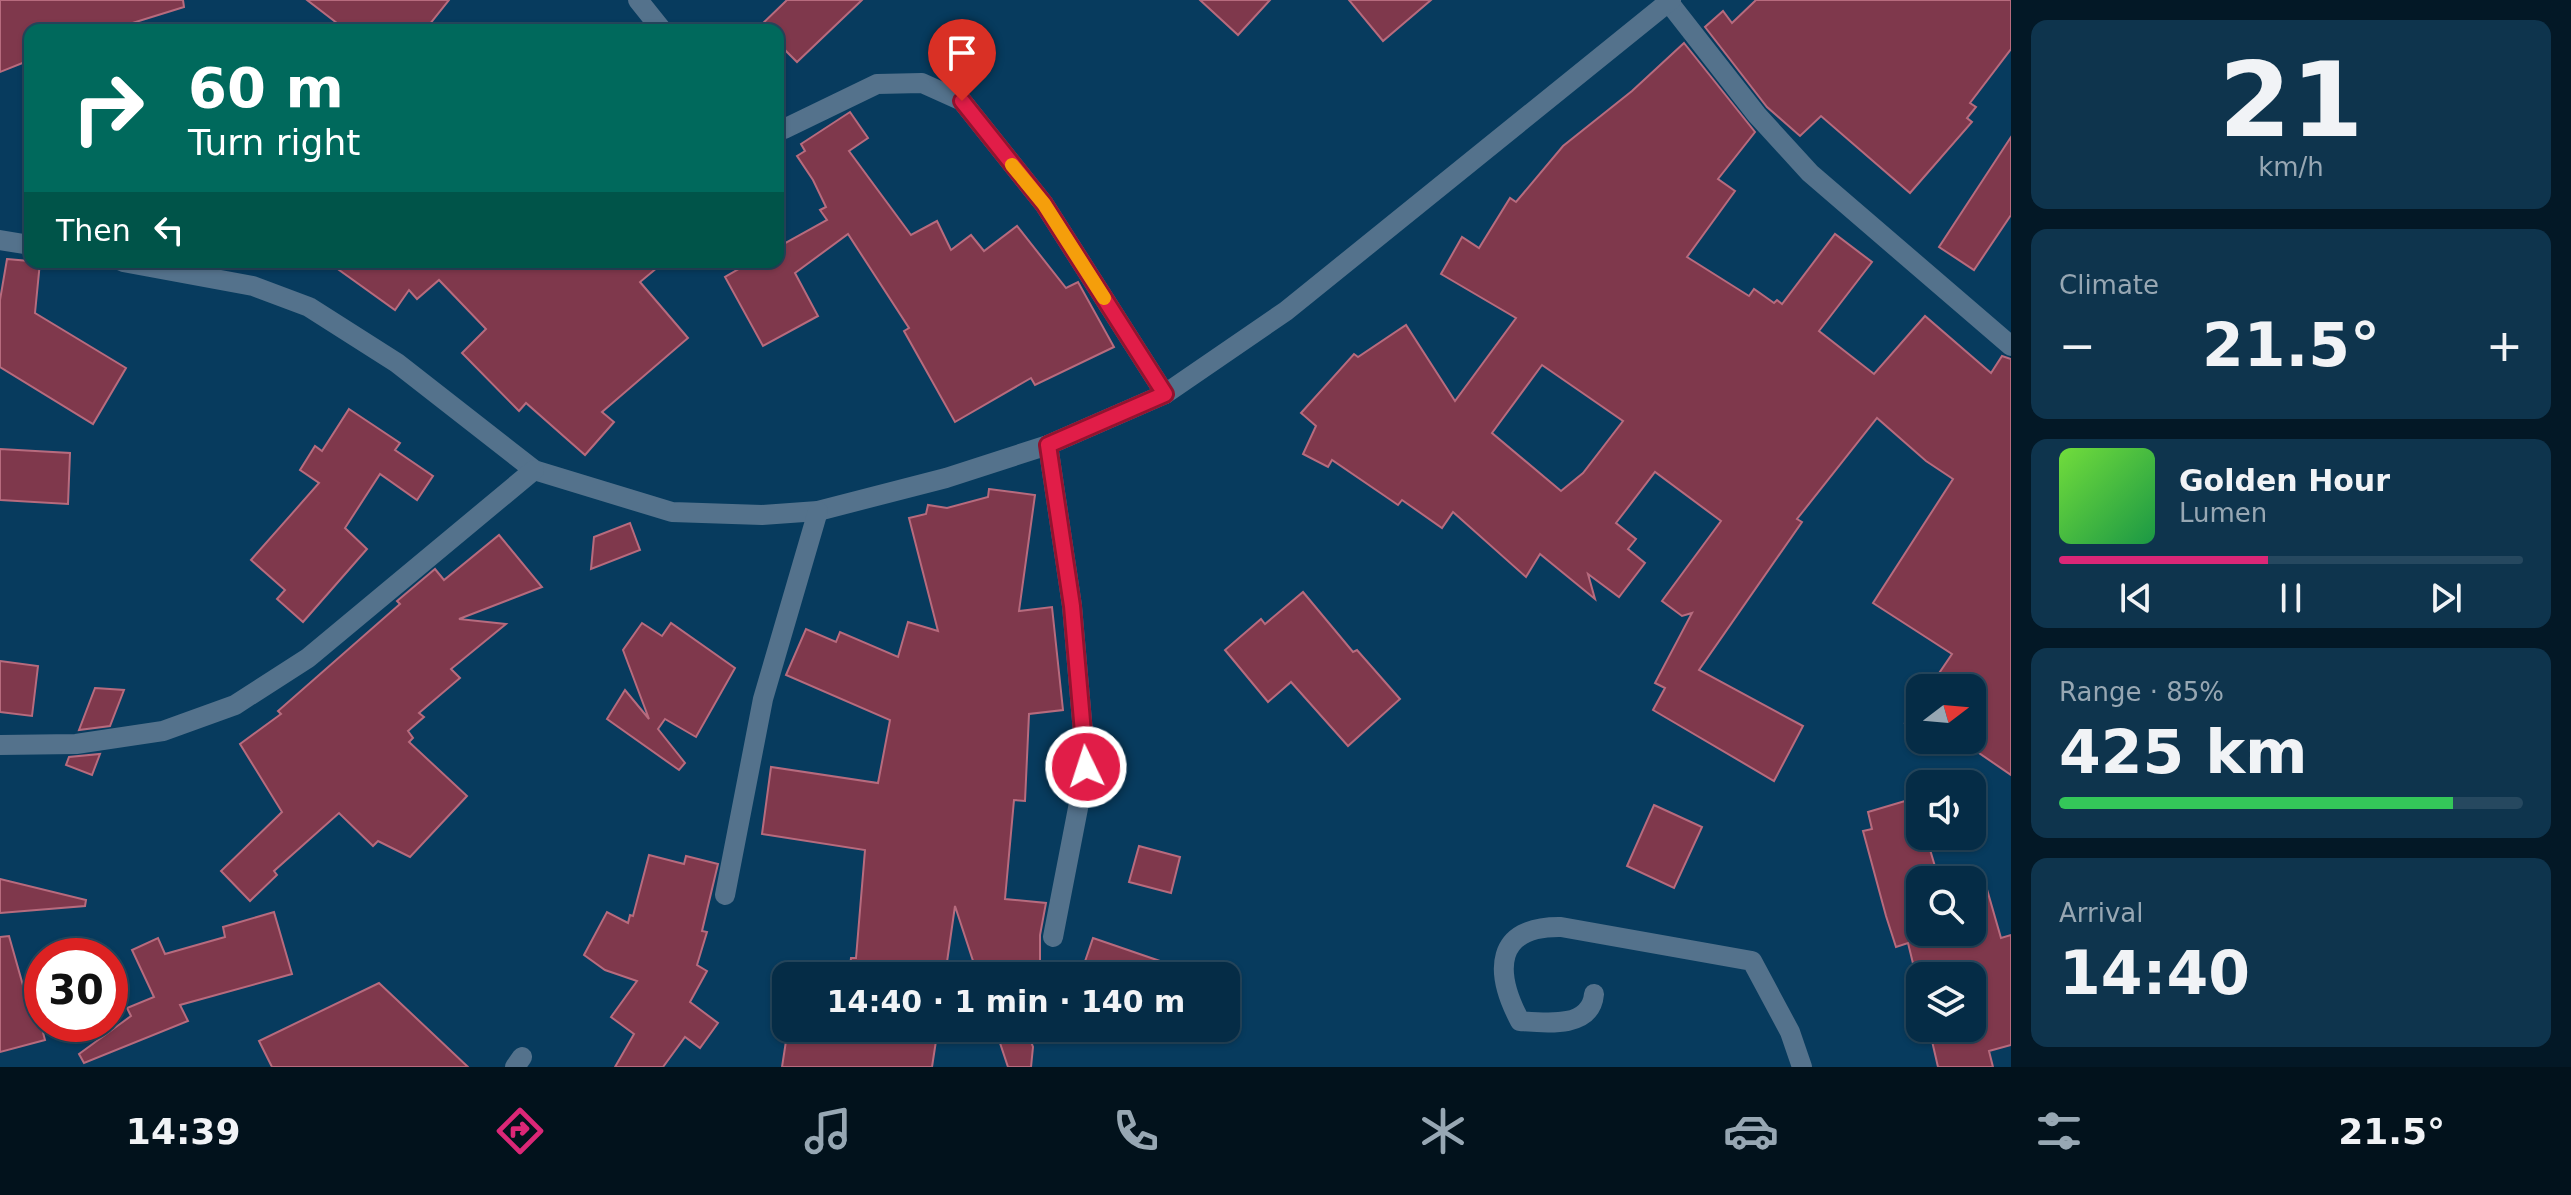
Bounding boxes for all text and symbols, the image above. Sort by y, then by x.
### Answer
pin [928,19,996,101]
icon: arrive [940,31,984,75]
text: 21 [2219,39,2363,161]
text: 60 m [188,55,344,120]
icon: right [56,56,160,160]
text: Turn right [188,122,360,163]
text: km/h [2258,152,2324,182]
icon: left [147,208,191,252]
text: Then [56,213,131,248]
text: Climate [2059,270,2159,300]
text: 21.5° [2202,310,2380,380]
text: − [2059,320,2096,371]
text: + [2486,320,2523,371]
text: Golden Hour [2179,463,2390,498]
text: Lumen [2179,498,2267,528]
icon: previous [2114,576,2158,620]
icon: pause [2269,576,2313,620]
icon: next [2424,576,2468,620]
north arrow [1906,674,1986,754]
map controls [1906,674,1986,1042]
text: Range · 85% [2059,677,2224,707]
text: 425 km [2059,717,2308,787]
position arrow [1044,725,1128,809]
button: sound [1906,770,1986,850]
button: search [1906,866,1986,946]
text: Arrival [2059,898,2143,928]
speed limit sign: 30 [24,938,128,1042]
text: 14:40 [2059,938,2250,1008]
button: layers [1906,962,1986,1042]
text: 14:40 · 1 min · 140 m [827,984,1185,1019]
icon: directions [492,1103,548,1159]
icon: music [800,1103,856,1159]
icon: phone [1108,1103,1164,1159]
icon: climate [1415,1103,1471,1159]
icon: car [1723,1103,1779,1159]
icon: filters [2031,1103,2087,1159]
text: 14:39 [126,1111,240,1152]
text: 21.5° [2338,1111,2445,1152]

